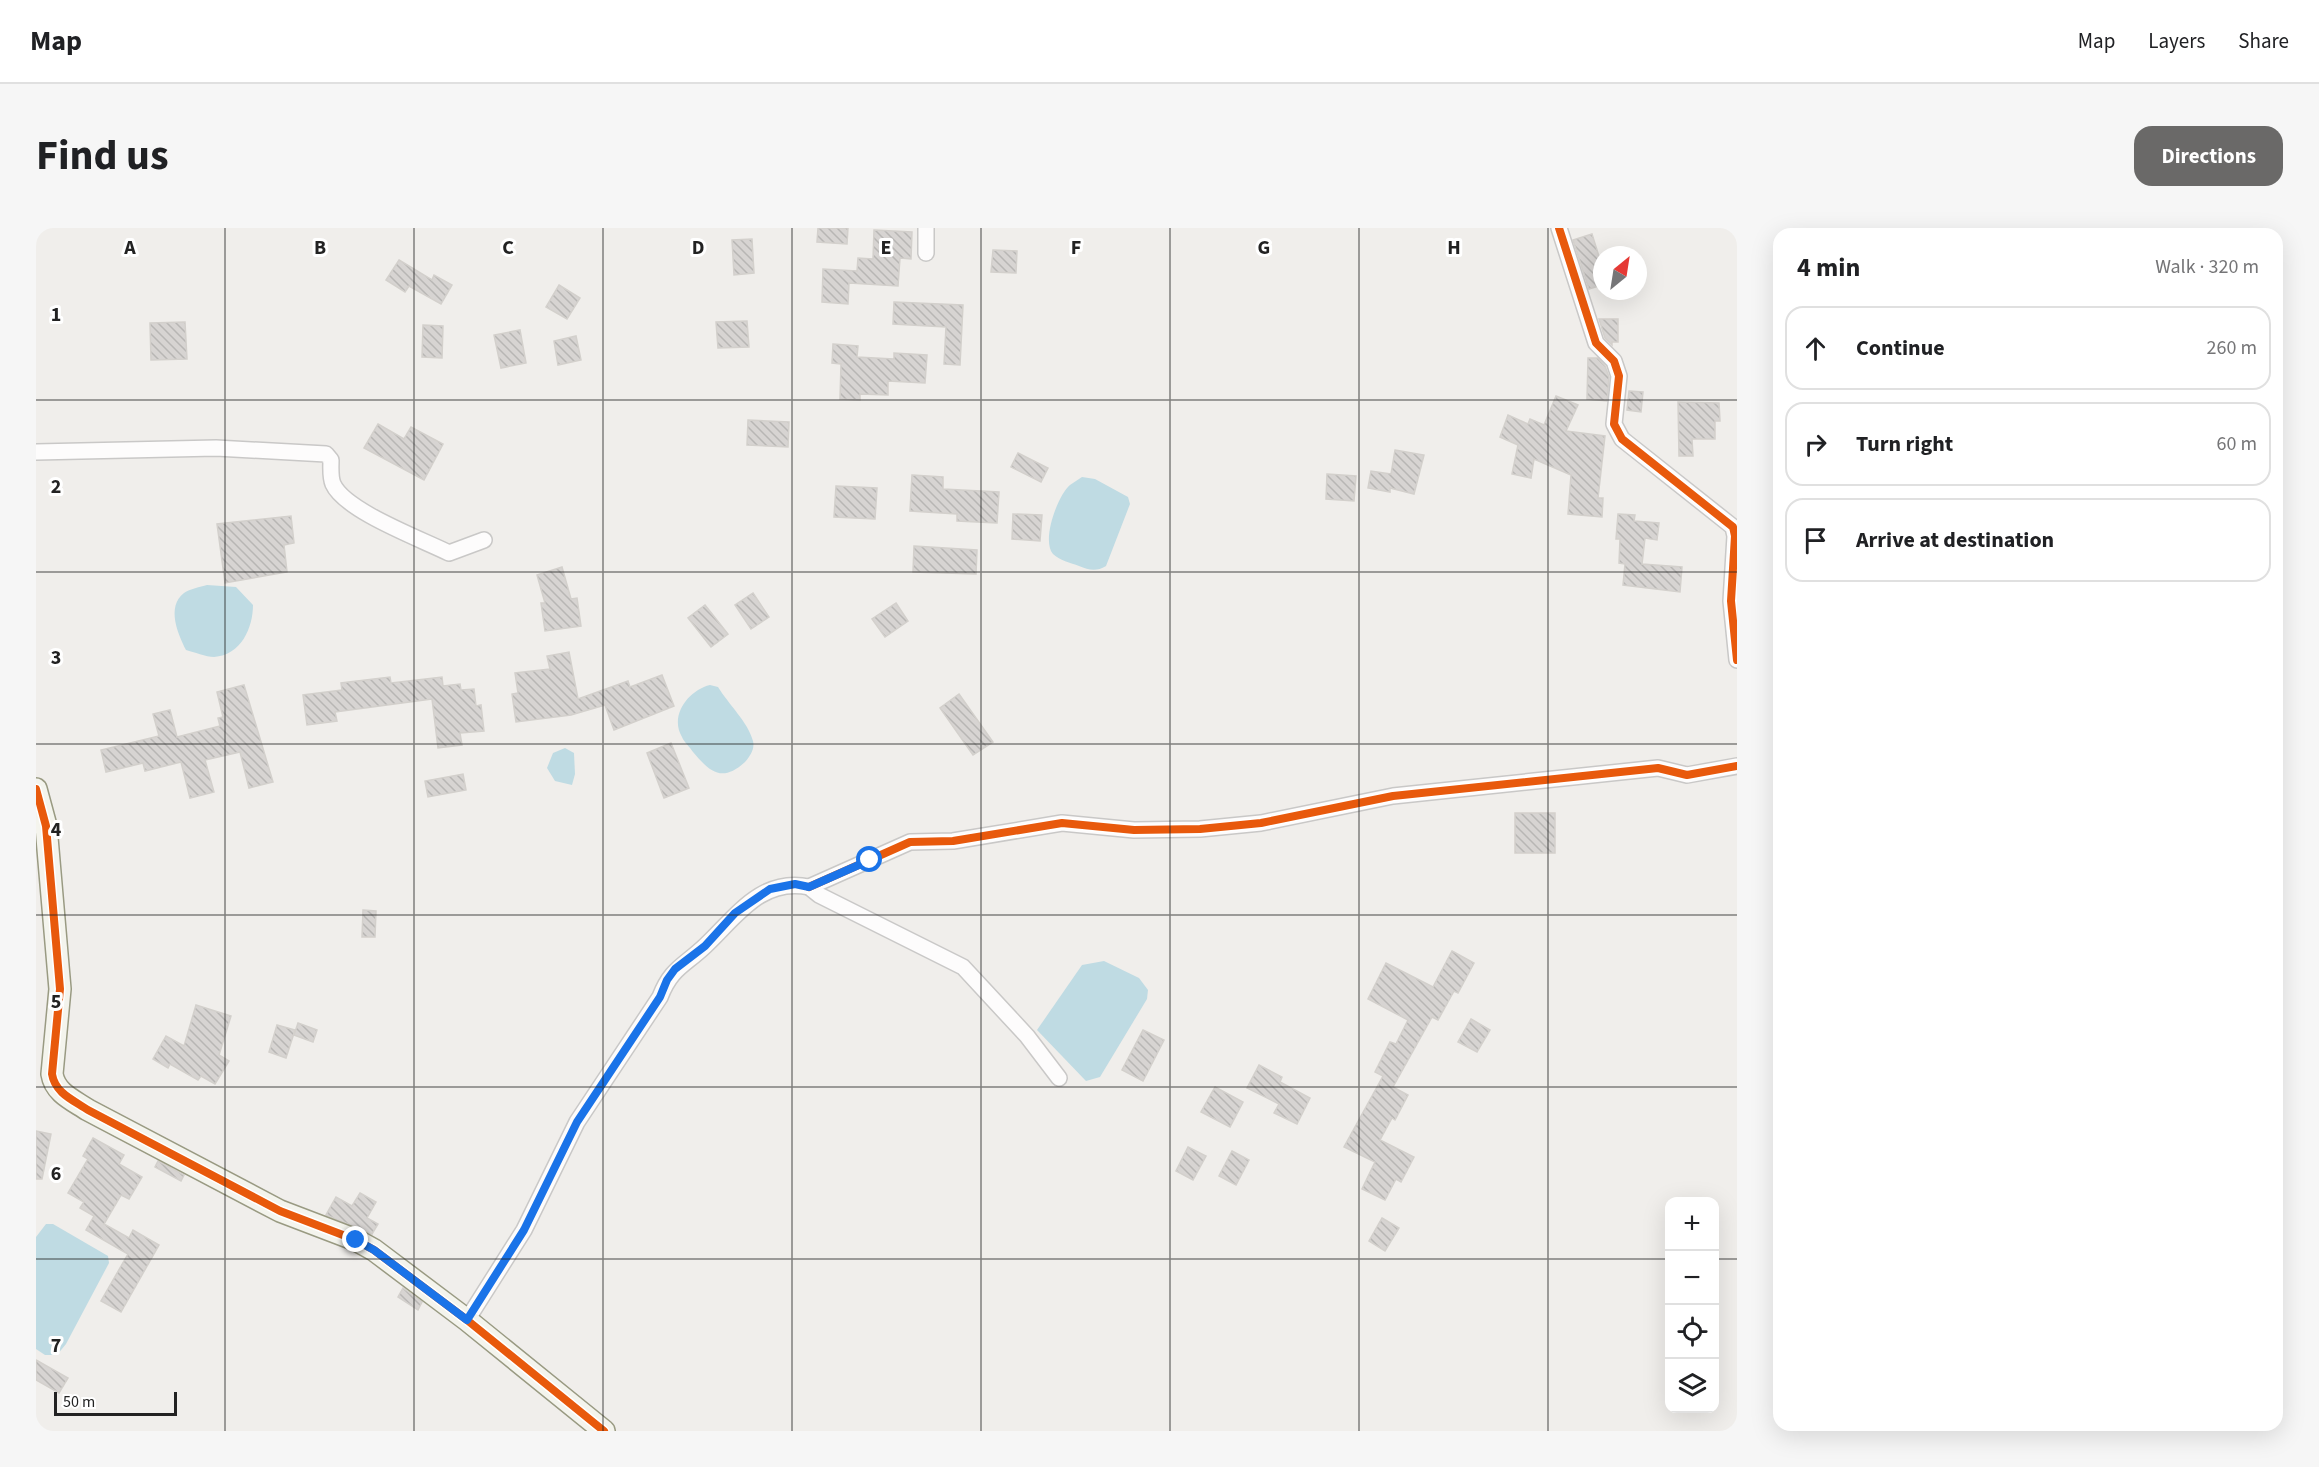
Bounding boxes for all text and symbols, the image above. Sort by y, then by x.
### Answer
text: Map [30,21,82,61]
text: Map [2078,26,2115,56]
text: Layers [2148,26,2205,56]
text: Share [2238,26,2289,56]
text: Find us [36,126,169,186]
button: Directions [2134,126,2283,186]
text: A [123,234,136,262]
text: B [314,234,326,262]
text: C [502,234,514,262]
text: D [692,234,704,262]
text: E [881,234,891,262]
text: F [1071,234,1081,262]
text: G [1258,234,1270,262]
text: H [1447,234,1461,262]
north arrow [1593,246,1647,300]
text: 4 min [1797,249,1860,286]
text: Walk · 320 m [2155,253,2259,281]
text: 1 [51,301,61,329]
icon: ahead [1799,332,1832,365]
text: Continue [1856,332,1945,364]
text: 260 m [2207,334,2257,362]
icon: right [1799,428,1832,461]
text: Turn right [1856,428,1953,460]
text: 60 m [2217,430,2257,458]
text: 2 [51,473,61,501]
icon: arrive [1799,524,1832,557]
text: Arrive at destination [1856,524,2054,556]
text: 3 [51,644,61,672]
text: 4 [51,816,62,844]
route start [856,846,882,872]
text: 5 [51,988,61,1016]
text: 6 [51,1160,61,1188]
map controls [1665,1197,1719,1413]
button: + [1665,1197,1719,1251]
route end [342,1226,368,1252]
button: − [1665,1251,1719,1305]
button: locate [1665,1305,1719,1359]
text: 7 [51,1332,61,1360]
button: layers [1665,1359,1719,1413]
scale bar [54,1389,177,1416]
text: 50 m [63,1391,95,1413]

